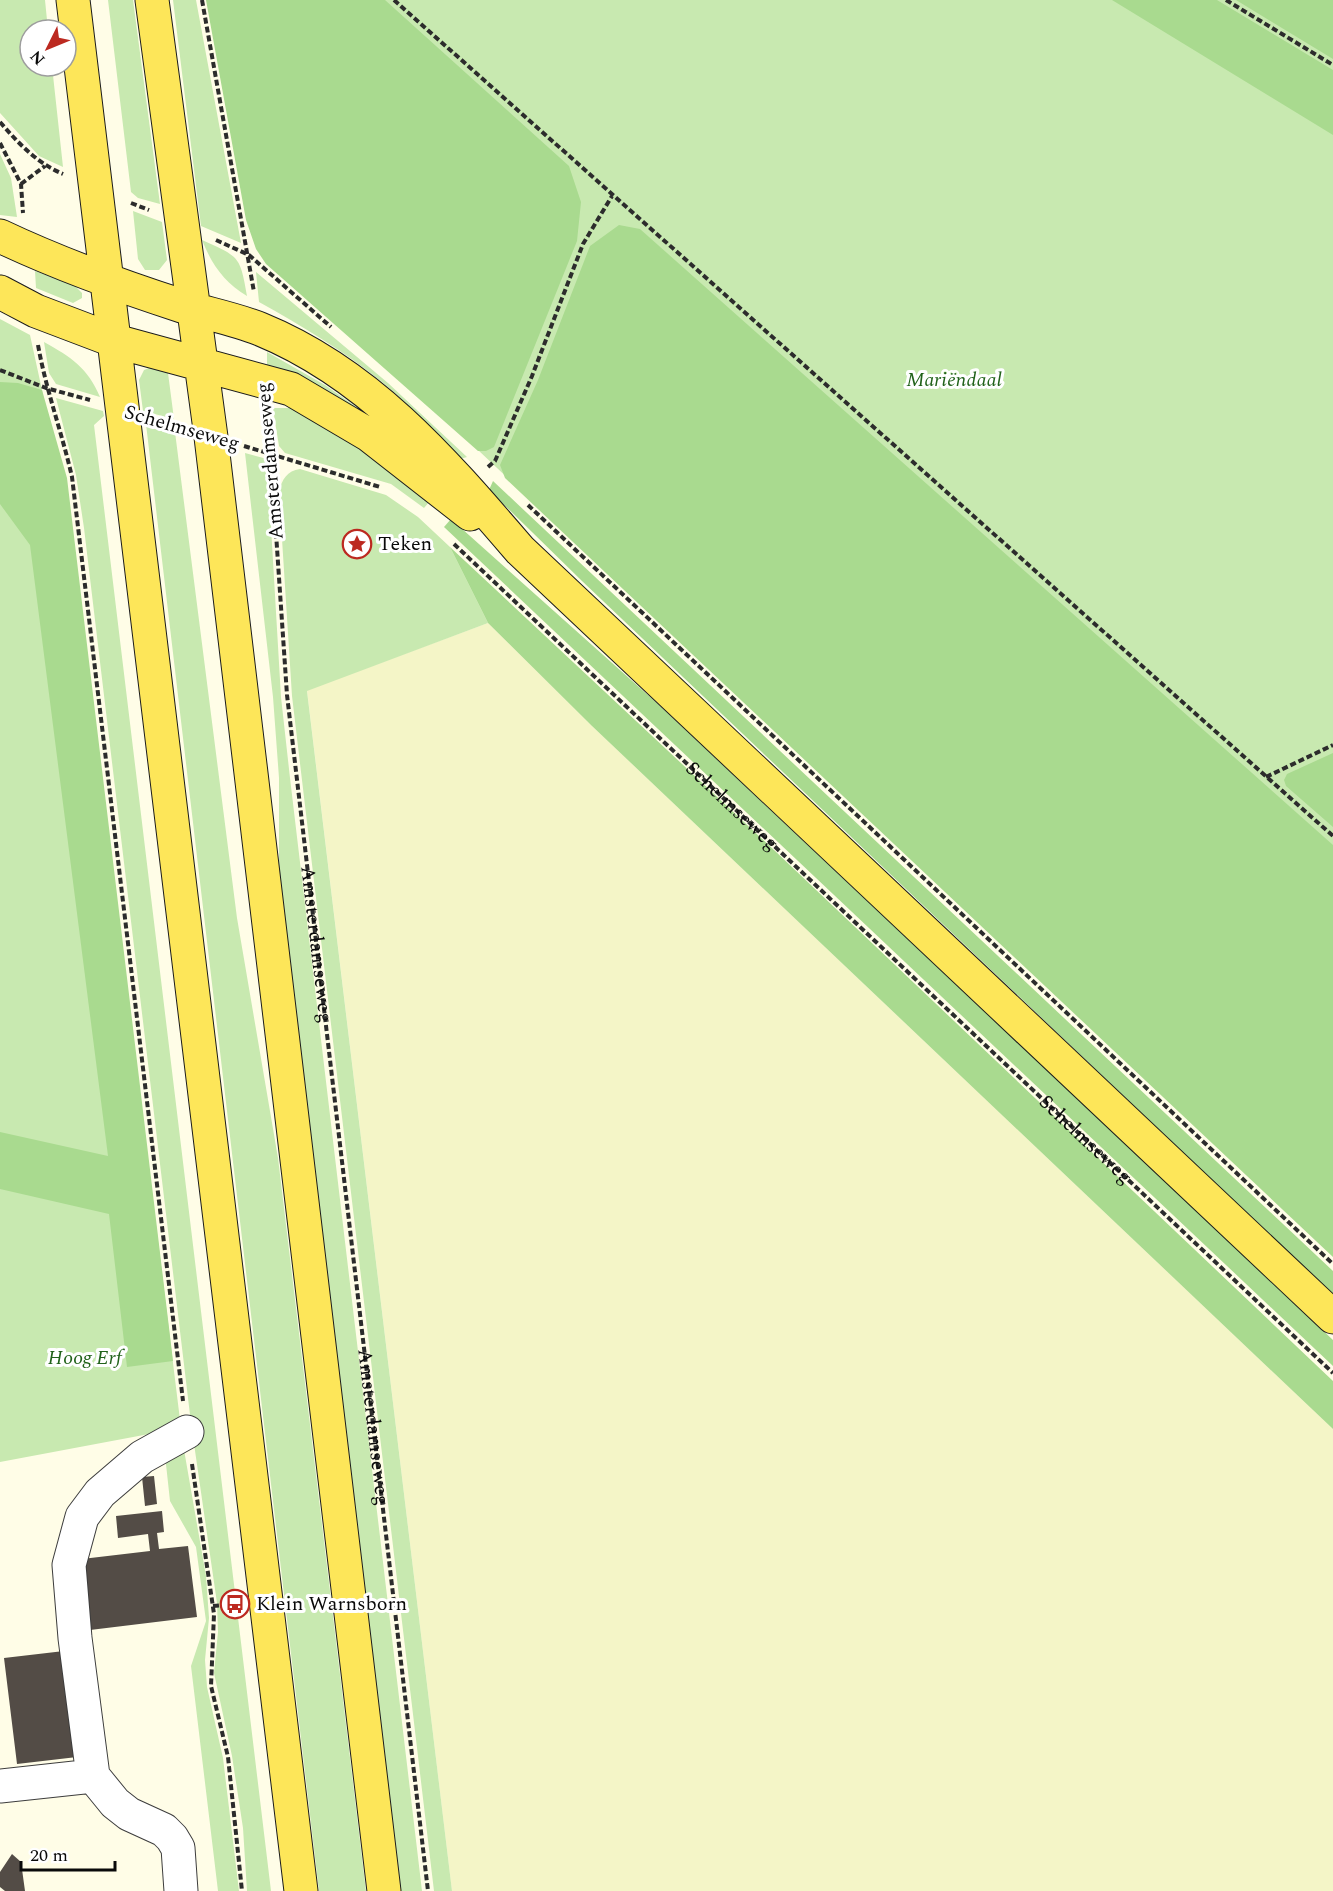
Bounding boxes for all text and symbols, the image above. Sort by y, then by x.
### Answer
north arrow [18,18,78,78]
text: N [25,45,51,71]
park label: Mariëndaal [906,365,1002,395]
street label: Amsterdamseweg [248,381,292,541]
street label: Schelmseweg [121,397,243,459]
place icon: Teken [341,528,373,560]
place label: Teken [378,529,432,559]
street label: Schelmseweg [678,754,785,858]
street label: Amsterdamseweg [292,865,341,1025]
street label: Schelmseweg [1032,1088,1139,1191]
park label: Hoog Erf [48,1343,126,1373]
street label: Amsterdamseweg [349,1347,397,1507]
bus stop icon: Klein Warnsborn [219,1588,251,1620]
place label: Klein Warnsborn [256,1589,407,1619]
scale bar [21,1834,116,1872]
text: 20 m [30,1842,68,1869]

